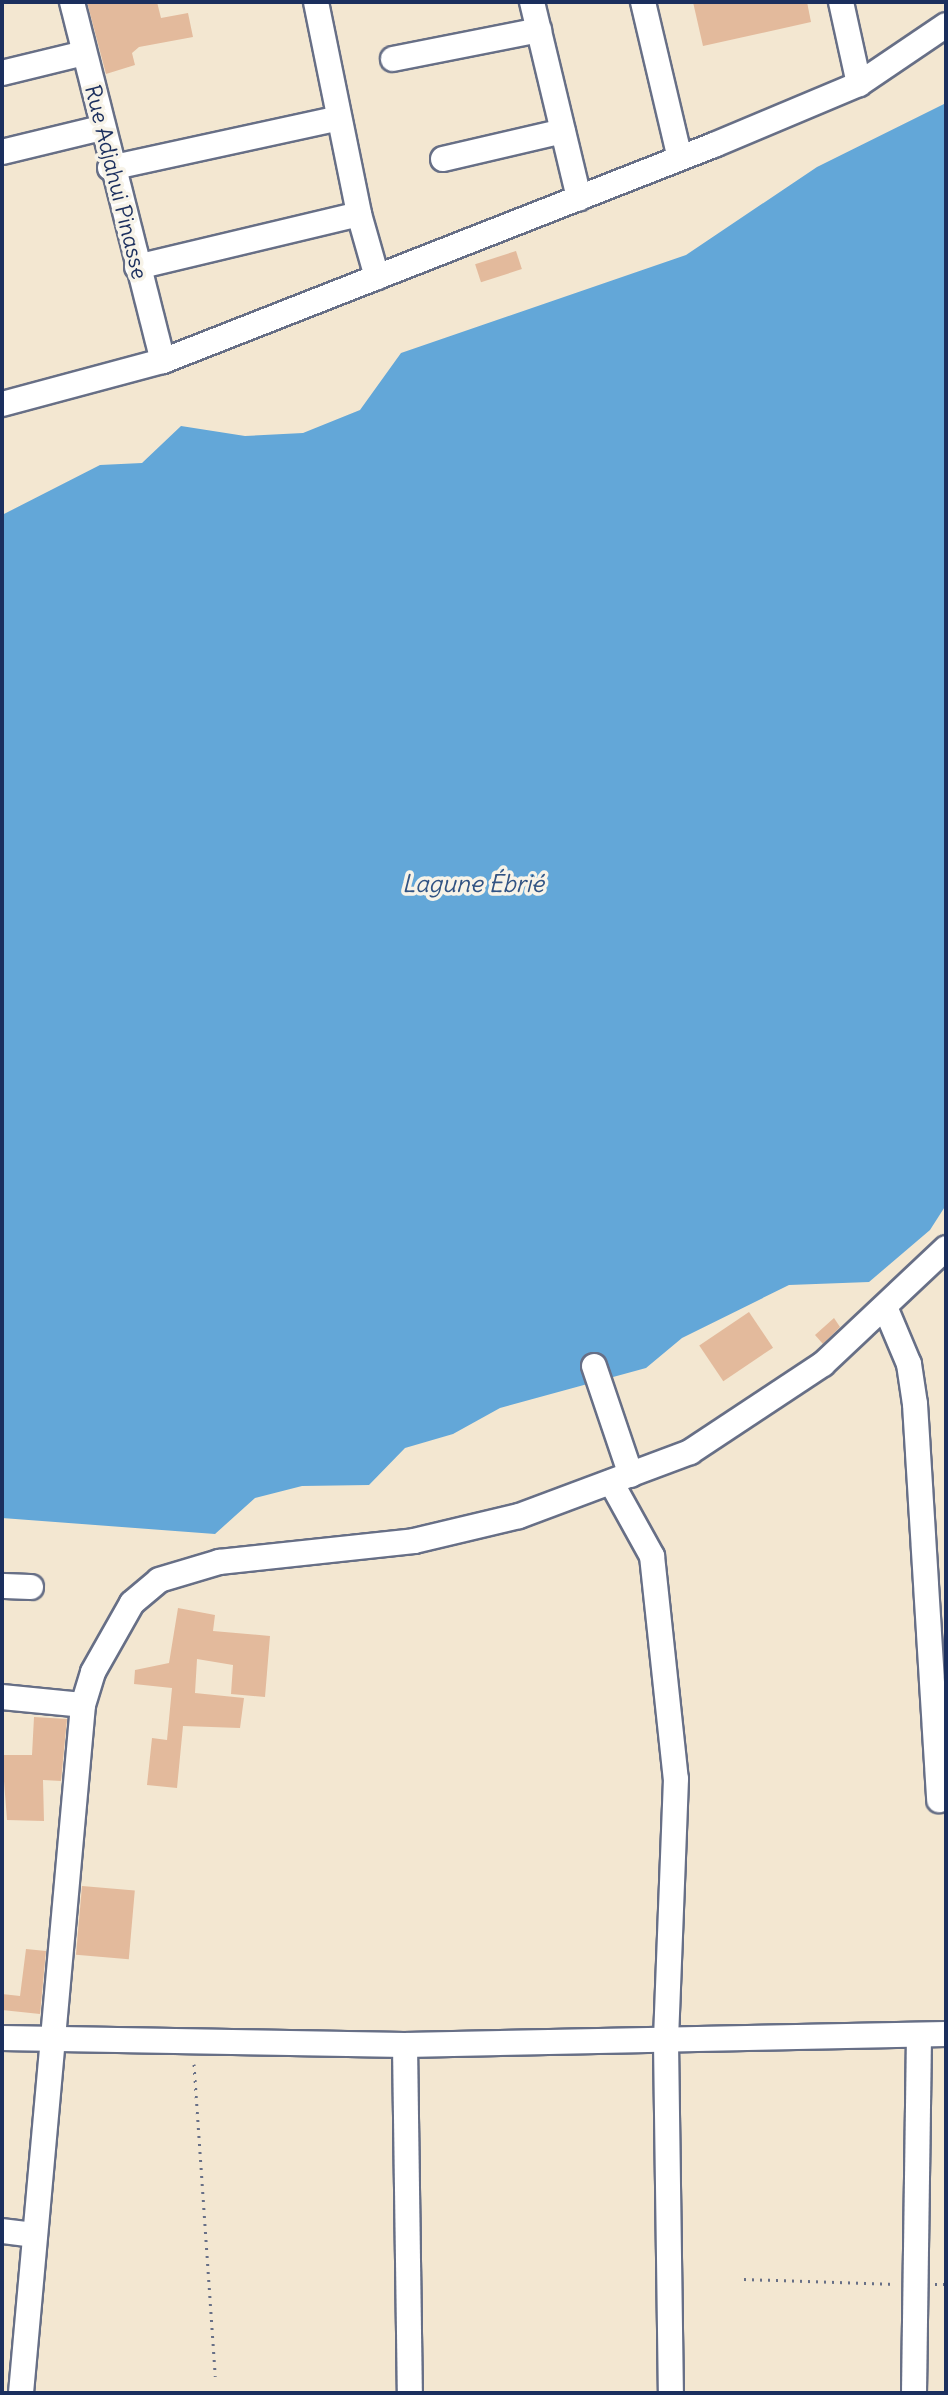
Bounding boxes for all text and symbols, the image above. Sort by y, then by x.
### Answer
street label: Rue Adjahui Pinasse [79,82,153,282]
water label: Lagune Ébrié [402,870,544,898]

